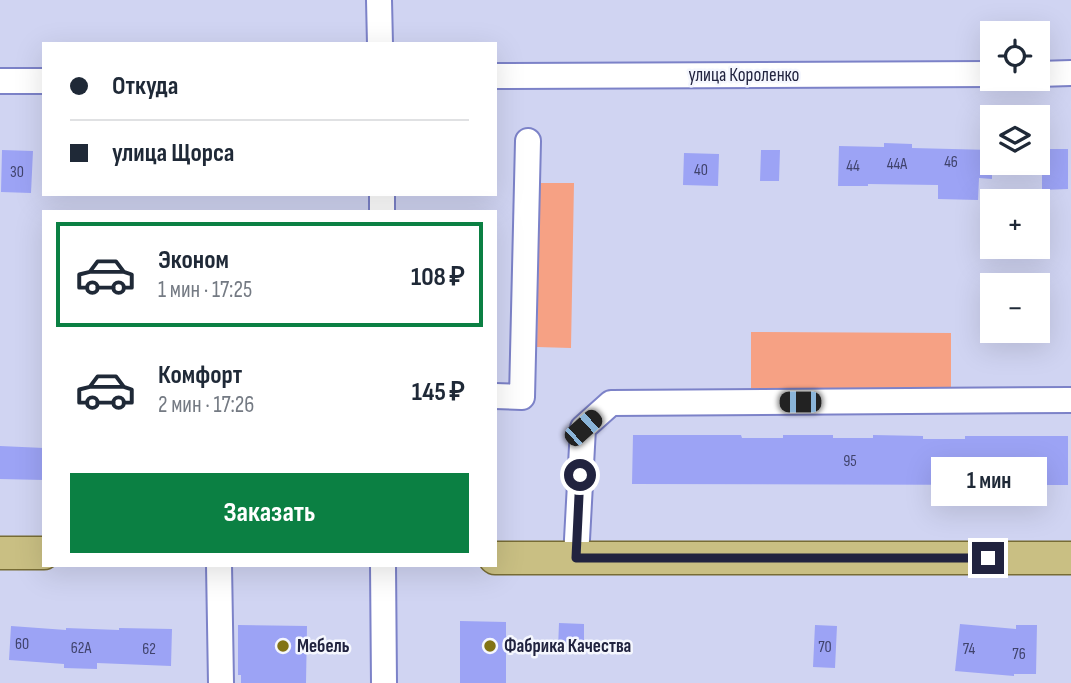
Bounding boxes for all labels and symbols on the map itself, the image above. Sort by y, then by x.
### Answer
street label: улица Короленко [689,64,799,87]
house number: 46 [944,153,958,172]
house number: 44А [887,155,907,174]
house number: 44 [846,157,860,176]
house number: 40 [694,161,708,180]
house number: 30 [10,163,24,182]
car [780,392,822,413]
car [561,406,606,450]
house number: 95 [843,452,857,471]
callout: 1 мин [930,456,1046,505]
route start [564,459,596,491]
route end [972,542,1004,574]
house number: 60 [15,635,29,654]
place label: Мебель [297,635,350,658]
place label: Фабрика Качества [504,635,631,658]
marker: Мебель [275,638,291,654]
marker: Фабрика Качества [482,638,498,654]
house number: 70 [818,638,832,657]
house number: 62А [71,639,91,658]
house number: 62 [142,640,156,659]
house number: 74 [963,640,975,659]
house number: 76 [1012,645,1026,664]

